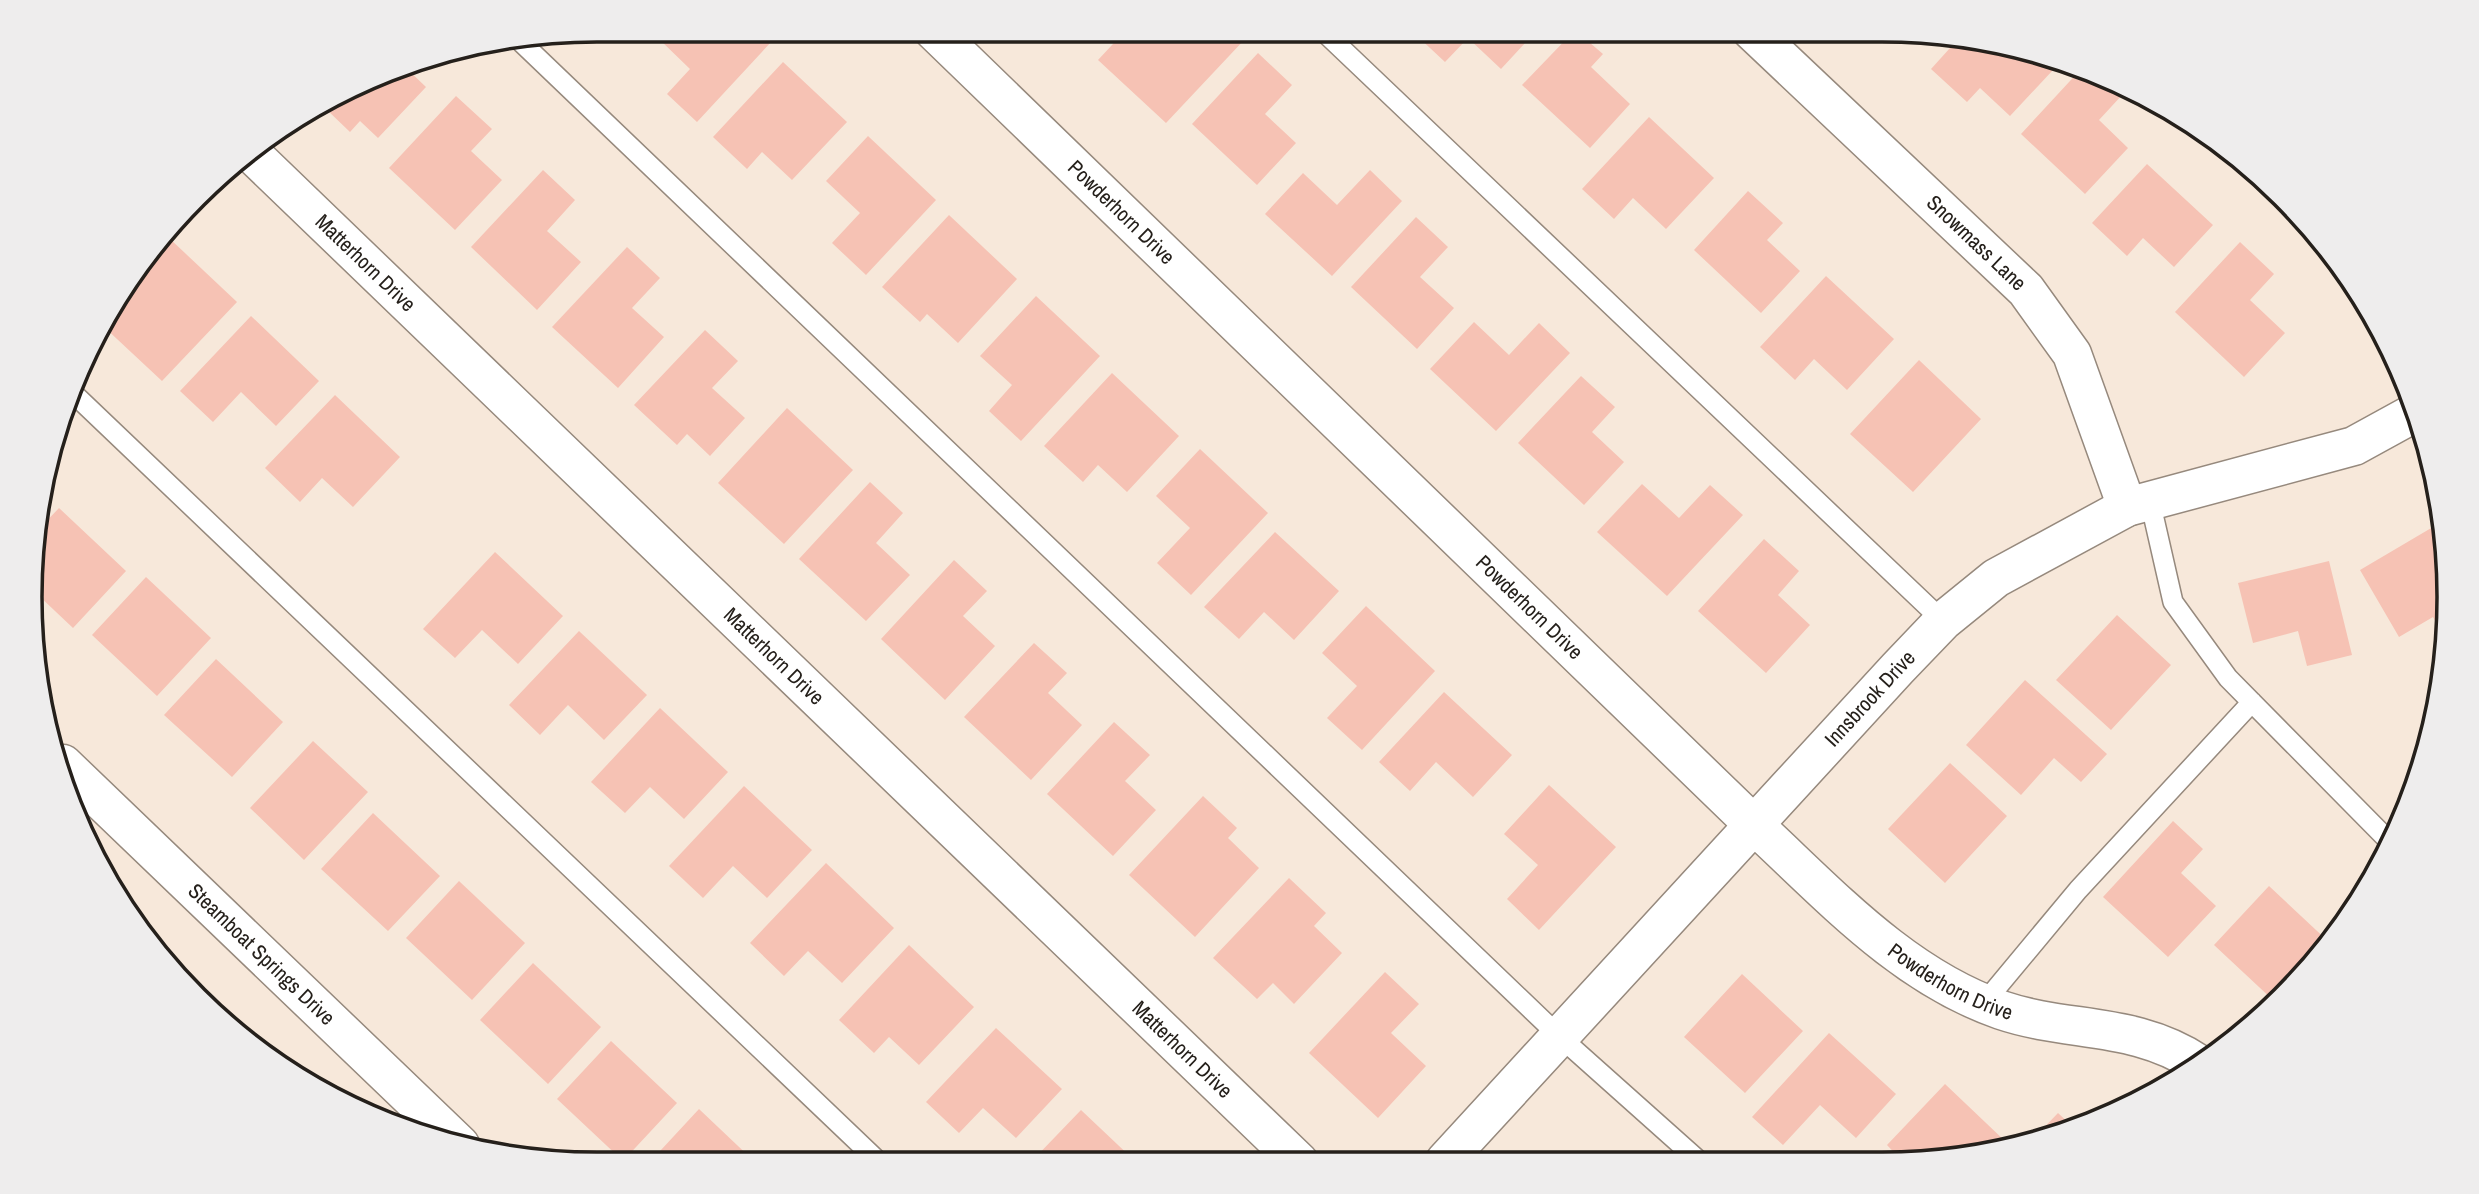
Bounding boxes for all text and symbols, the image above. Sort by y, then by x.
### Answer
street label: Powderhorn Drive [1062,153,1182,271]
street label: Snowmass Lane [1920,188,2033,297]
street label: Matterhorn Drive [309,207,422,318]
street label: Powderhorn Drive [1470,548,1590,666]
street label: Matterhorn Drive [718,601,831,711]
street label: Innsbrook Drive [1818,644,1921,753]
street label: Steamboat Springs Drive [182,877,342,1032]
street label: Powderhorn Drive [1882,936,2016,1027]
street label: Matterhorn Drive [1126,994,1239,1105]

